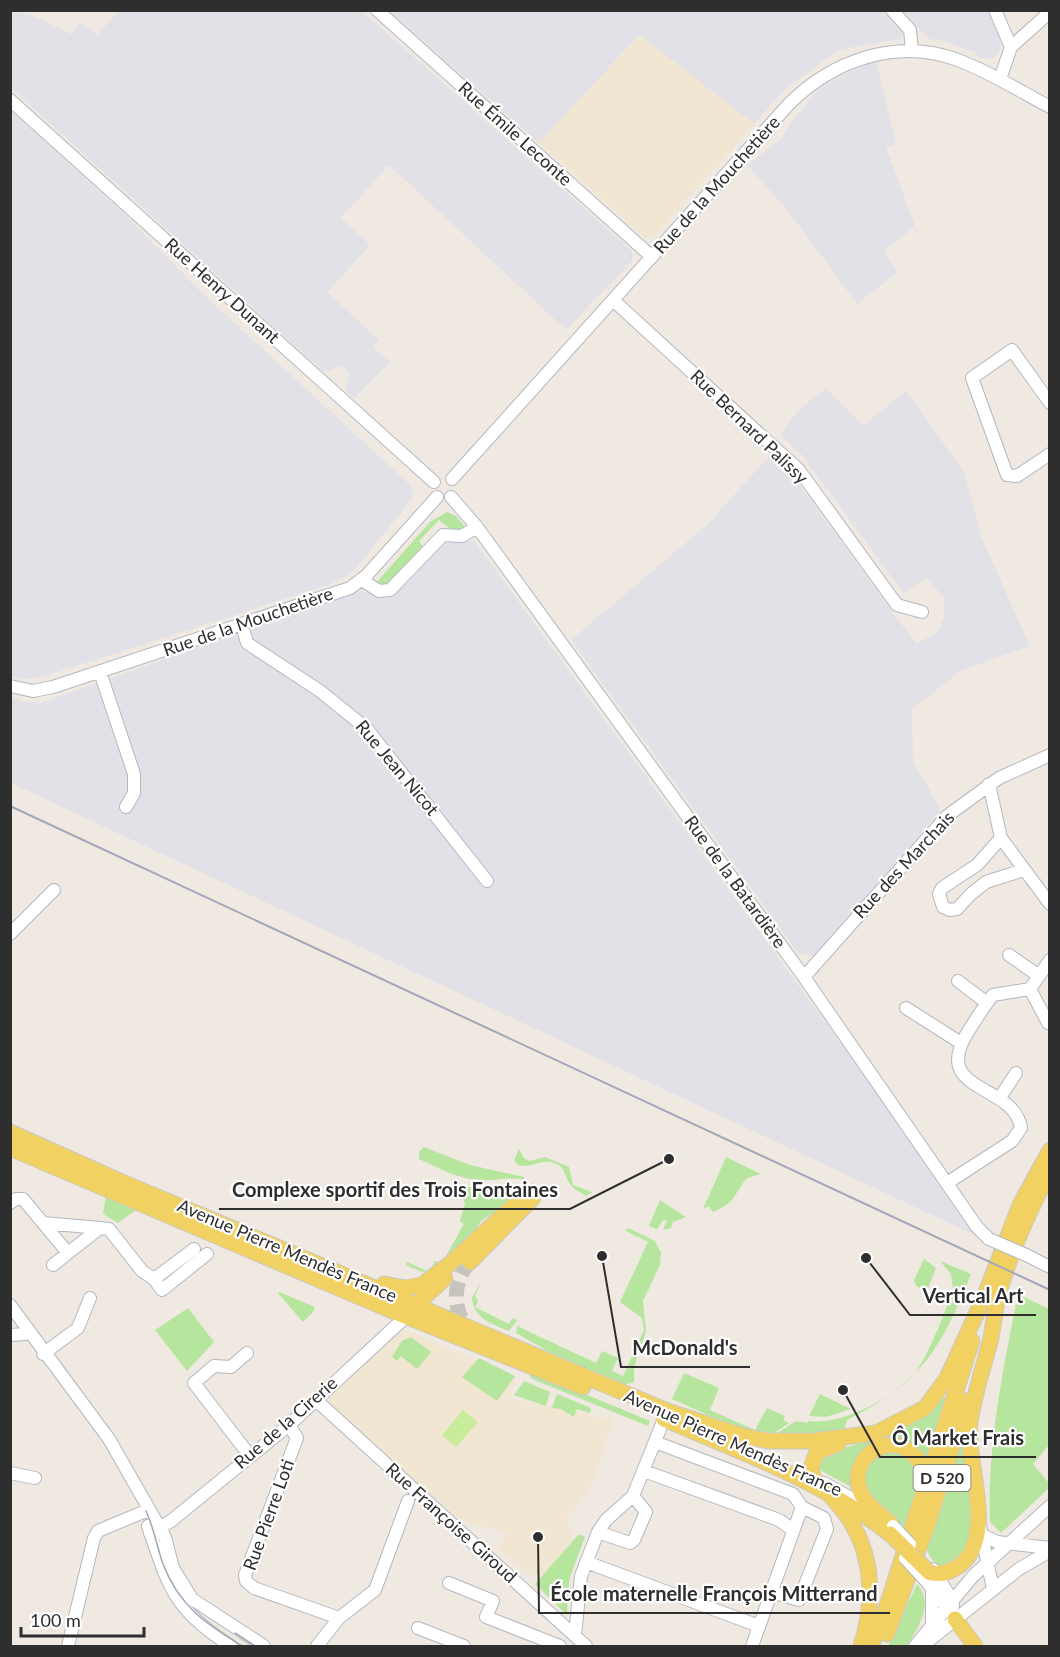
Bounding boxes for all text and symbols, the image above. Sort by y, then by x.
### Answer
street label: Rue Émile Leconte [454,76,577,190]
street label: Rue de la Mouchetière [648,111,784,258]
street label: Rue Henry Dunant [161,233,285,348]
street label: Rue Bernard Palissy [686,364,814,489]
street label: Rue de la Mouchetière [160,582,335,660]
street label: Rue Jean Nicot [351,715,444,820]
street label: Rue des Marchais [848,806,959,922]
street label: Rue de la Batardière [680,811,791,952]
callout: Complexe sportif des Trois Fontaines [219,1171,570,1209]
text: Complexe sportif des Trois Fontaines [232,1177,558,1201]
street label: Avenue Pierre Mendès France [174,1194,400,1306]
callout: Vertical Art [910,1277,1036,1315]
text: Vertical Art [921,1283,1024,1307]
callout: McDonald's [621,1329,750,1367]
text: McDonald's [632,1335,738,1359]
street label: Rue de la Cirerie [229,1371,341,1473]
street label: Avenue Pierre Mendès France [621,1384,846,1500]
callout: Ô Market Frais [880,1419,1036,1457]
text: Ô Market Frais [892,1425,1024,1449]
street label: Rue Pierre Loti [238,1456,298,1573]
street label: Rue Françoise Giroud [382,1458,522,1587]
road number: D 520 [914,1465,970,1491]
callout: École maternelle François Mitterrand [539,1575,890,1613]
text: École maternelle François Mitterrand [550,1581,878,1605]
scale bar [21,1600,144,1638]
text: 100 m [30,1609,81,1631]

